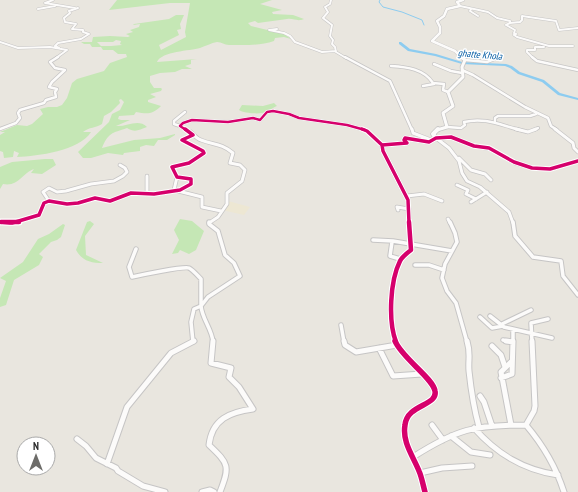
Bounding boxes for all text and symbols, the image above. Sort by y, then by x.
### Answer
water label: ghatte Khola [457,46,504,63]
north arrow [16,436,56,476]
text: N [33,439,39,453]

